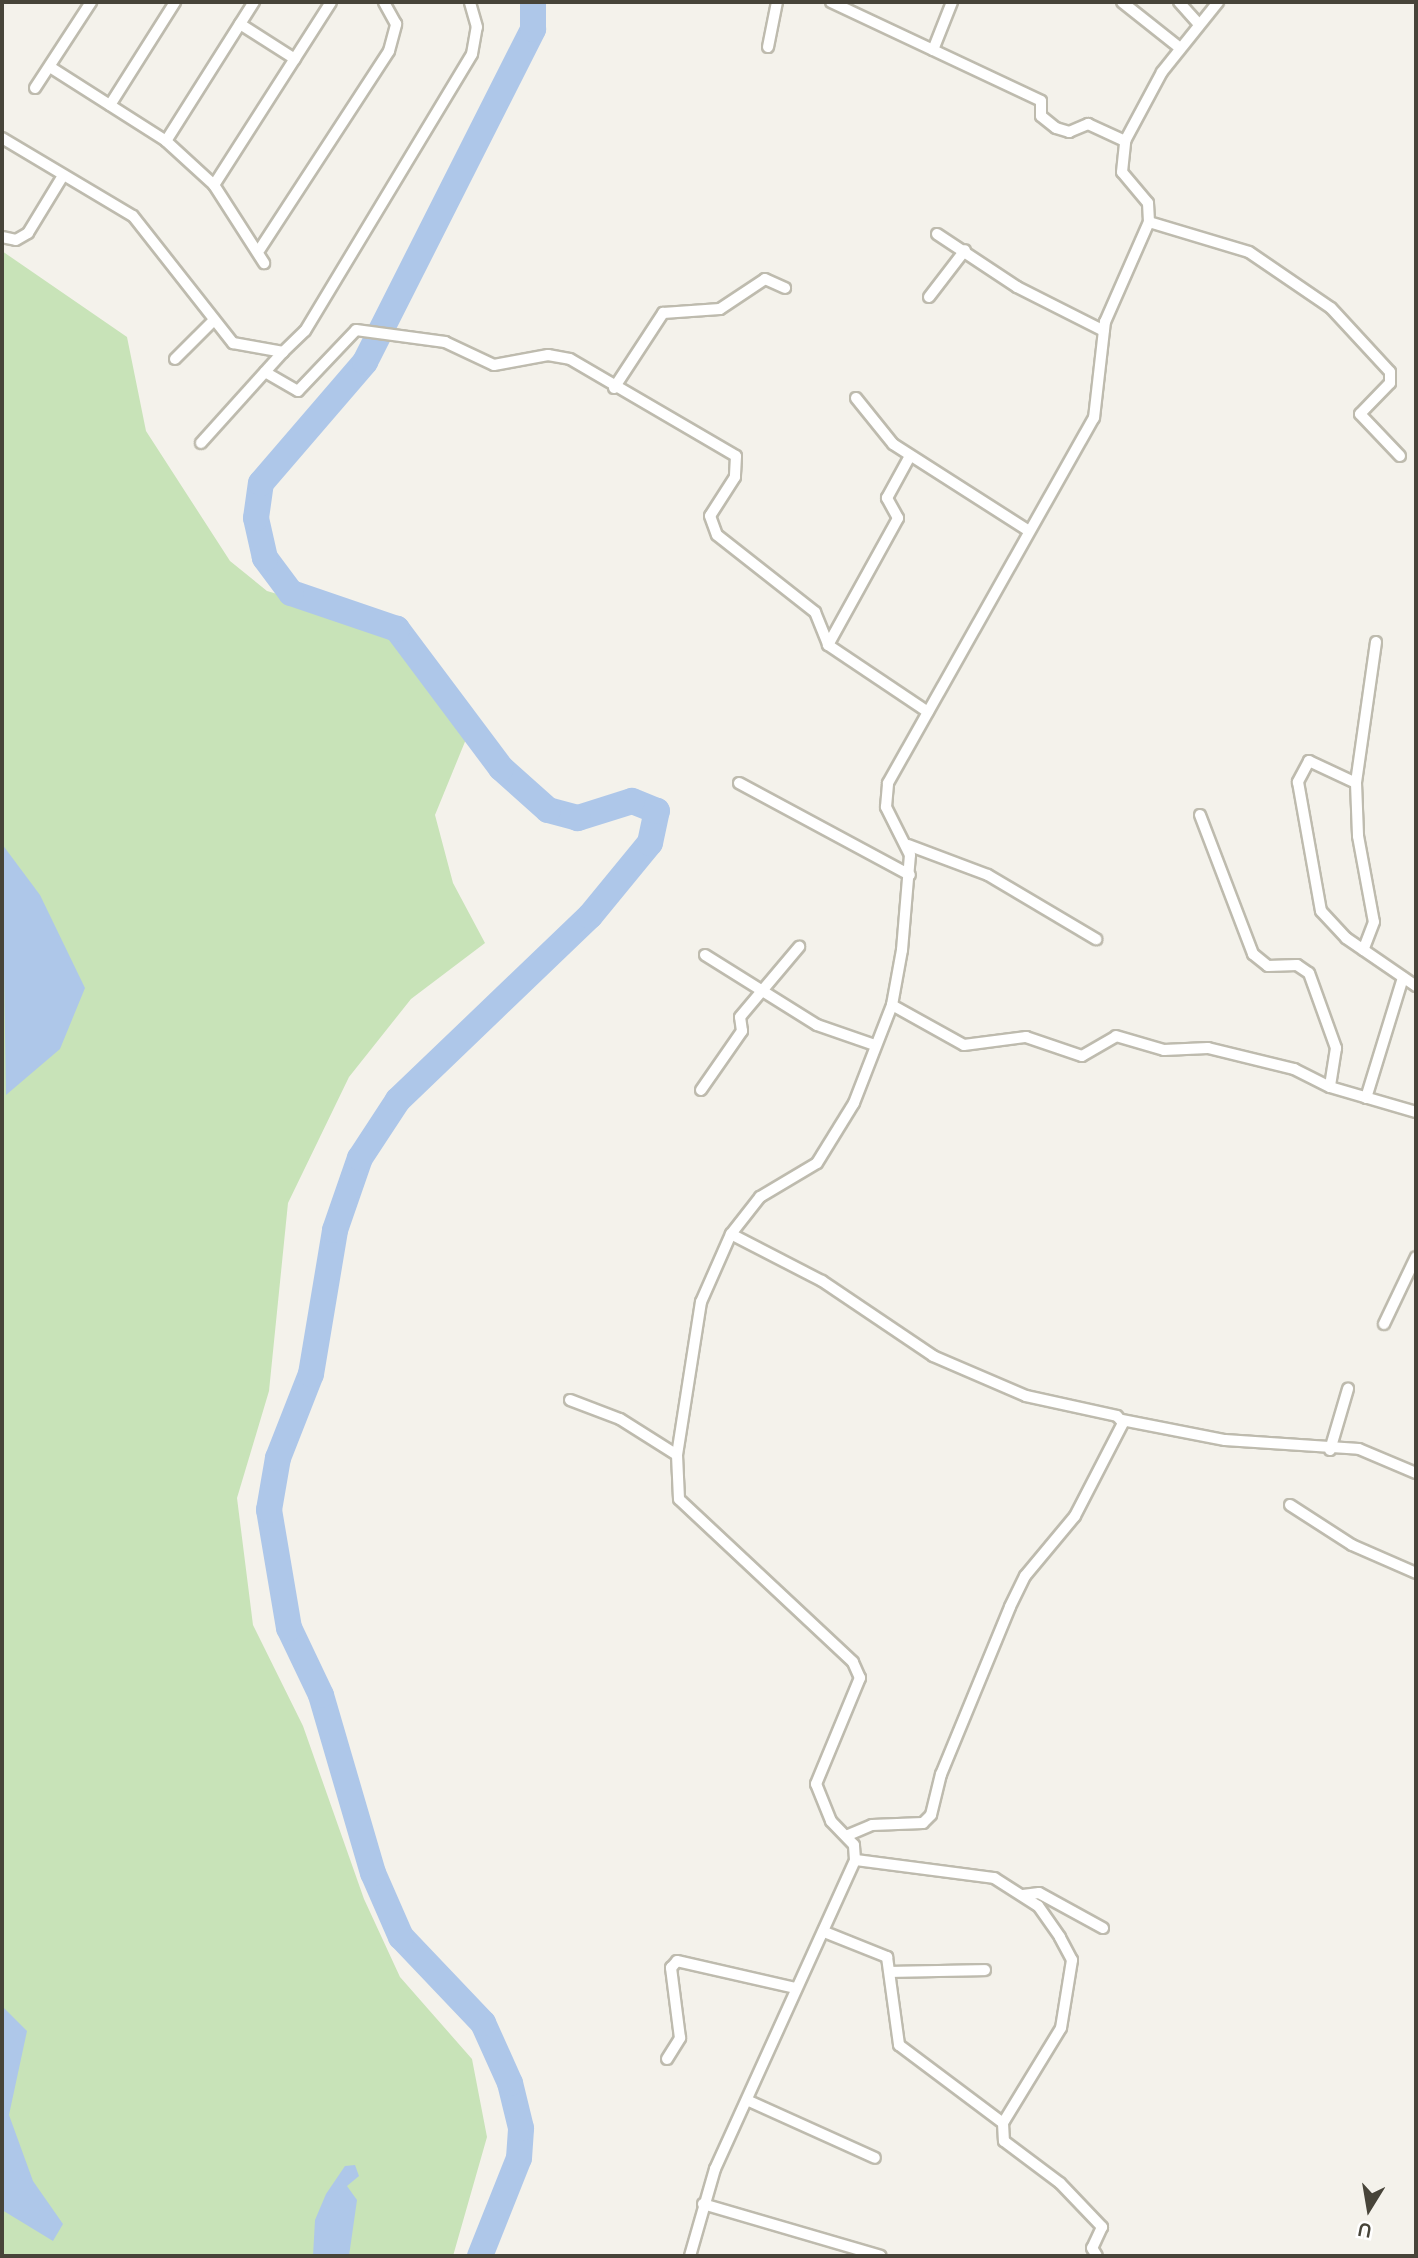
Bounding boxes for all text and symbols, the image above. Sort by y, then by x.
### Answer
north arrow [1334,2174,1404,2244]
text: U [1356,2218,1374,2243]

